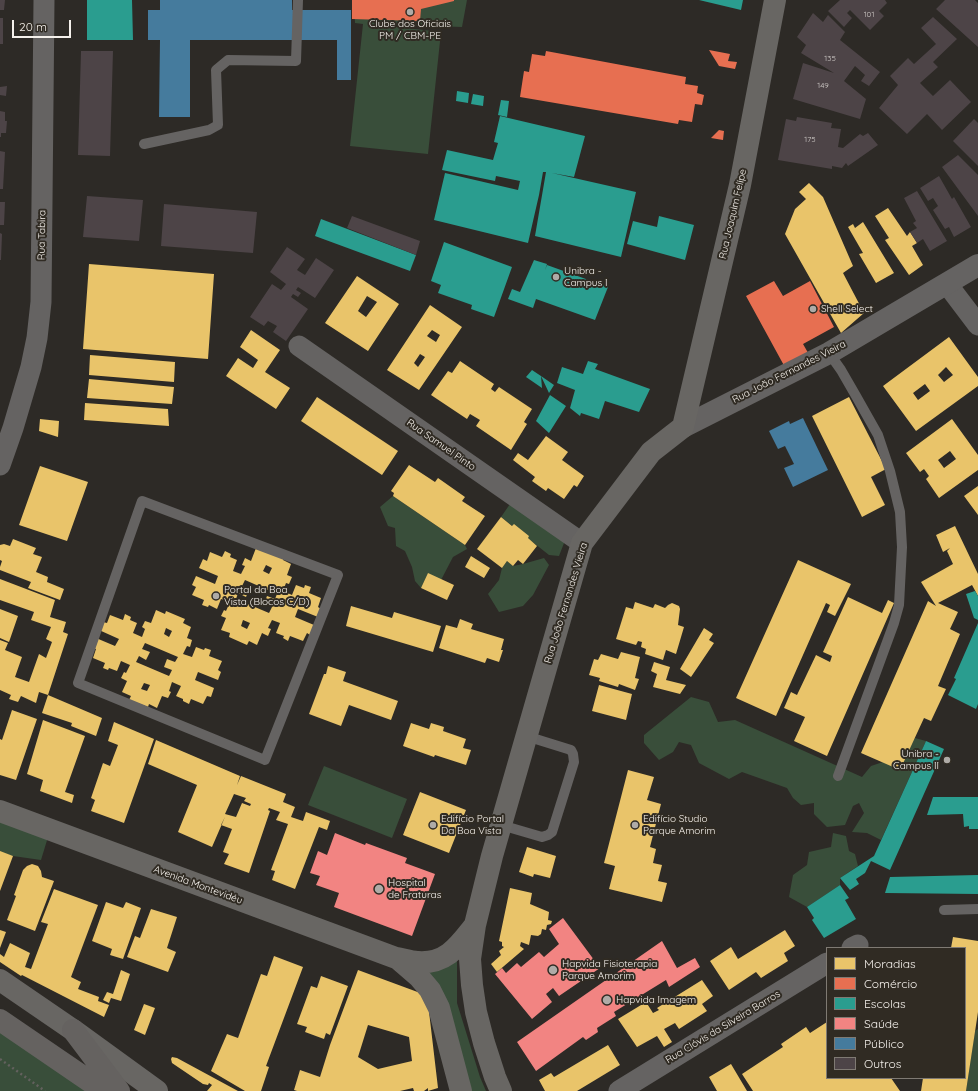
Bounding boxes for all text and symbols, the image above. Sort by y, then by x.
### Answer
marker: Clube dos Oficiais PM / CBM-PE [405,7,415,17]
house number: 101 [864,10,874,20]
scale bar [14,12,73,38]
place label: Clube dos Oficiais PM / CBM-PE [369,18,451,42]
text: 20 m [19,19,47,34]
house number: 135 [824,54,836,64]
house number: 149 [817,81,829,91]
house number: 175 [804,135,816,145]
street label: Rua Joaquim Felipe [717,168,749,260]
street label: Rua Tabira [36,210,48,260]
place label: Unibra - Campus I [564,265,607,288]
marker: Unibra - Campus I [551,272,561,282]
place label: Shell Select [821,303,873,315]
marker: Shell Select [808,304,818,314]
street label: Rua João Fernandes Vieira [730,338,848,406]
street label: Rua Samuel Pinto [404,417,478,473]
street label: Rua João Fernandes Vieira [542,541,590,665]
place label: Portal da Boa Vista (Blocos C/D) [224,584,309,608]
marker: Portal da Boa Vista (Blocos C/D) [211,591,221,601]
place label: Unibra - Campus II [893,748,939,772]
marker: Unibra - Campus II [942,755,952,765]
place label: Edifício Portal Da Boa Vista [441,813,504,836]
place label: Edifício Studio Parque Amorim [643,813,715,836]
marker: Edifício Portal Da Boa Vista [428,820,438,830]
marker: Edifício Studio Parque Amorim [630,820,640,830]
street label: Avenida Montevidéu [152,863,244,907]
place label: Hospital de Fraturas [388,877,441,900]
marker: Hospital de Fraturas [373,883,385,895]
legend [826,947,966,1079]
text: Moradias [864,956,916,971]
place label: Hapvida Fisioterapia Parque Amorim [562,958,657,982]
marker: Hapvida Fisioterapia Parque Amorim [547,964,559,976]
text: Comércio [864,976,917,991]
street label: Rua Clóvis da Silveira Barros [663,988,783,1066]
marker: Hapvida Imagem [601,994,613,1006]
place label: Hapvida Imagem [616,994,696,1006]
text: Escolas [864,996,906,1011]
text: Saúde [864,1016,899,1031]
text: Público [864,1036,904,1051]
text: Outros [864,1056,901,1071]

